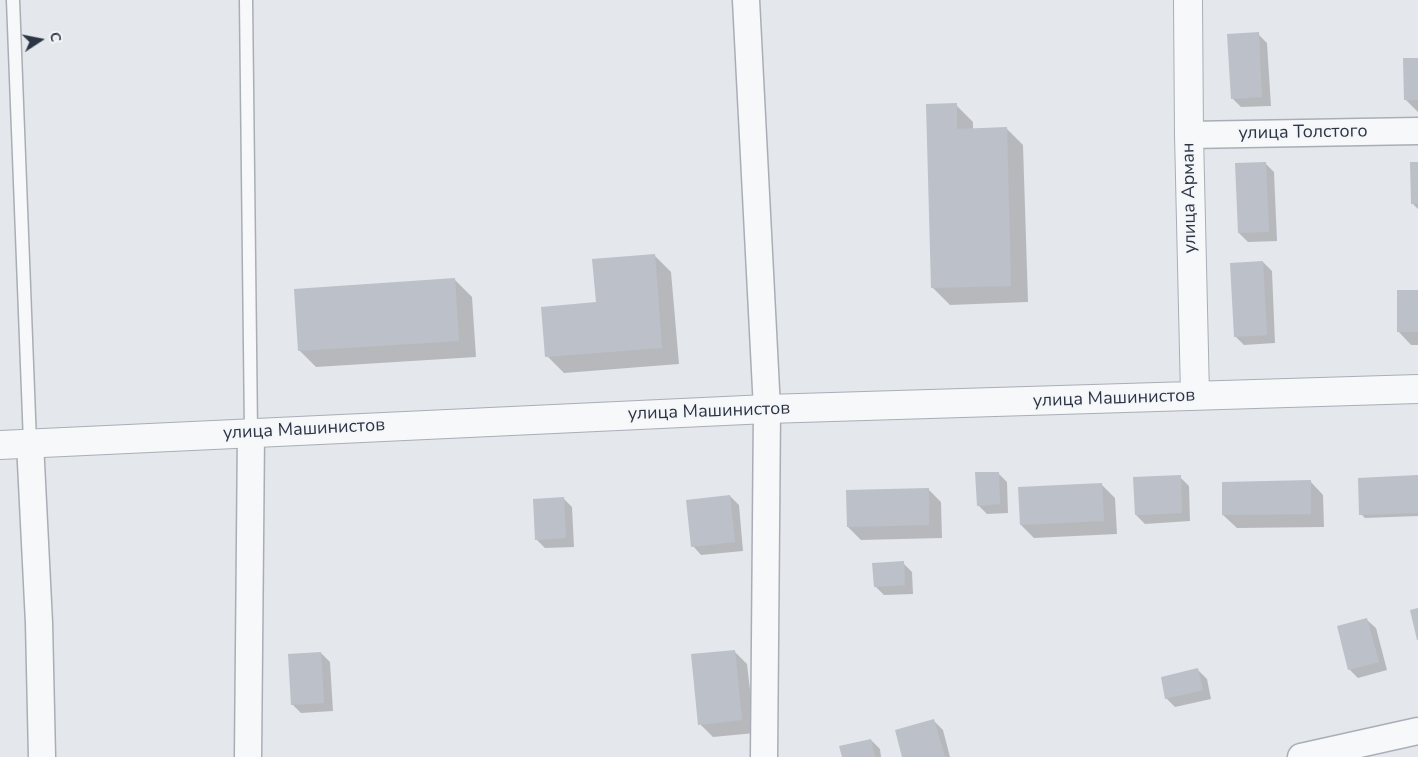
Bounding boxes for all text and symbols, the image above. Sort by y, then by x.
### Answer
north arrow [15,15,65,65]
text: С [45,31,65,44]
street label: улица Толстого [1238,121,1368,145]
street label: улица Арман [1178,142,1202,254]
street label: улица Машинистов [1032,385,1196,413]
street label: улица Машинистов [627,398,791,426]
street label: улица Машинистов [222,415,386,445]

